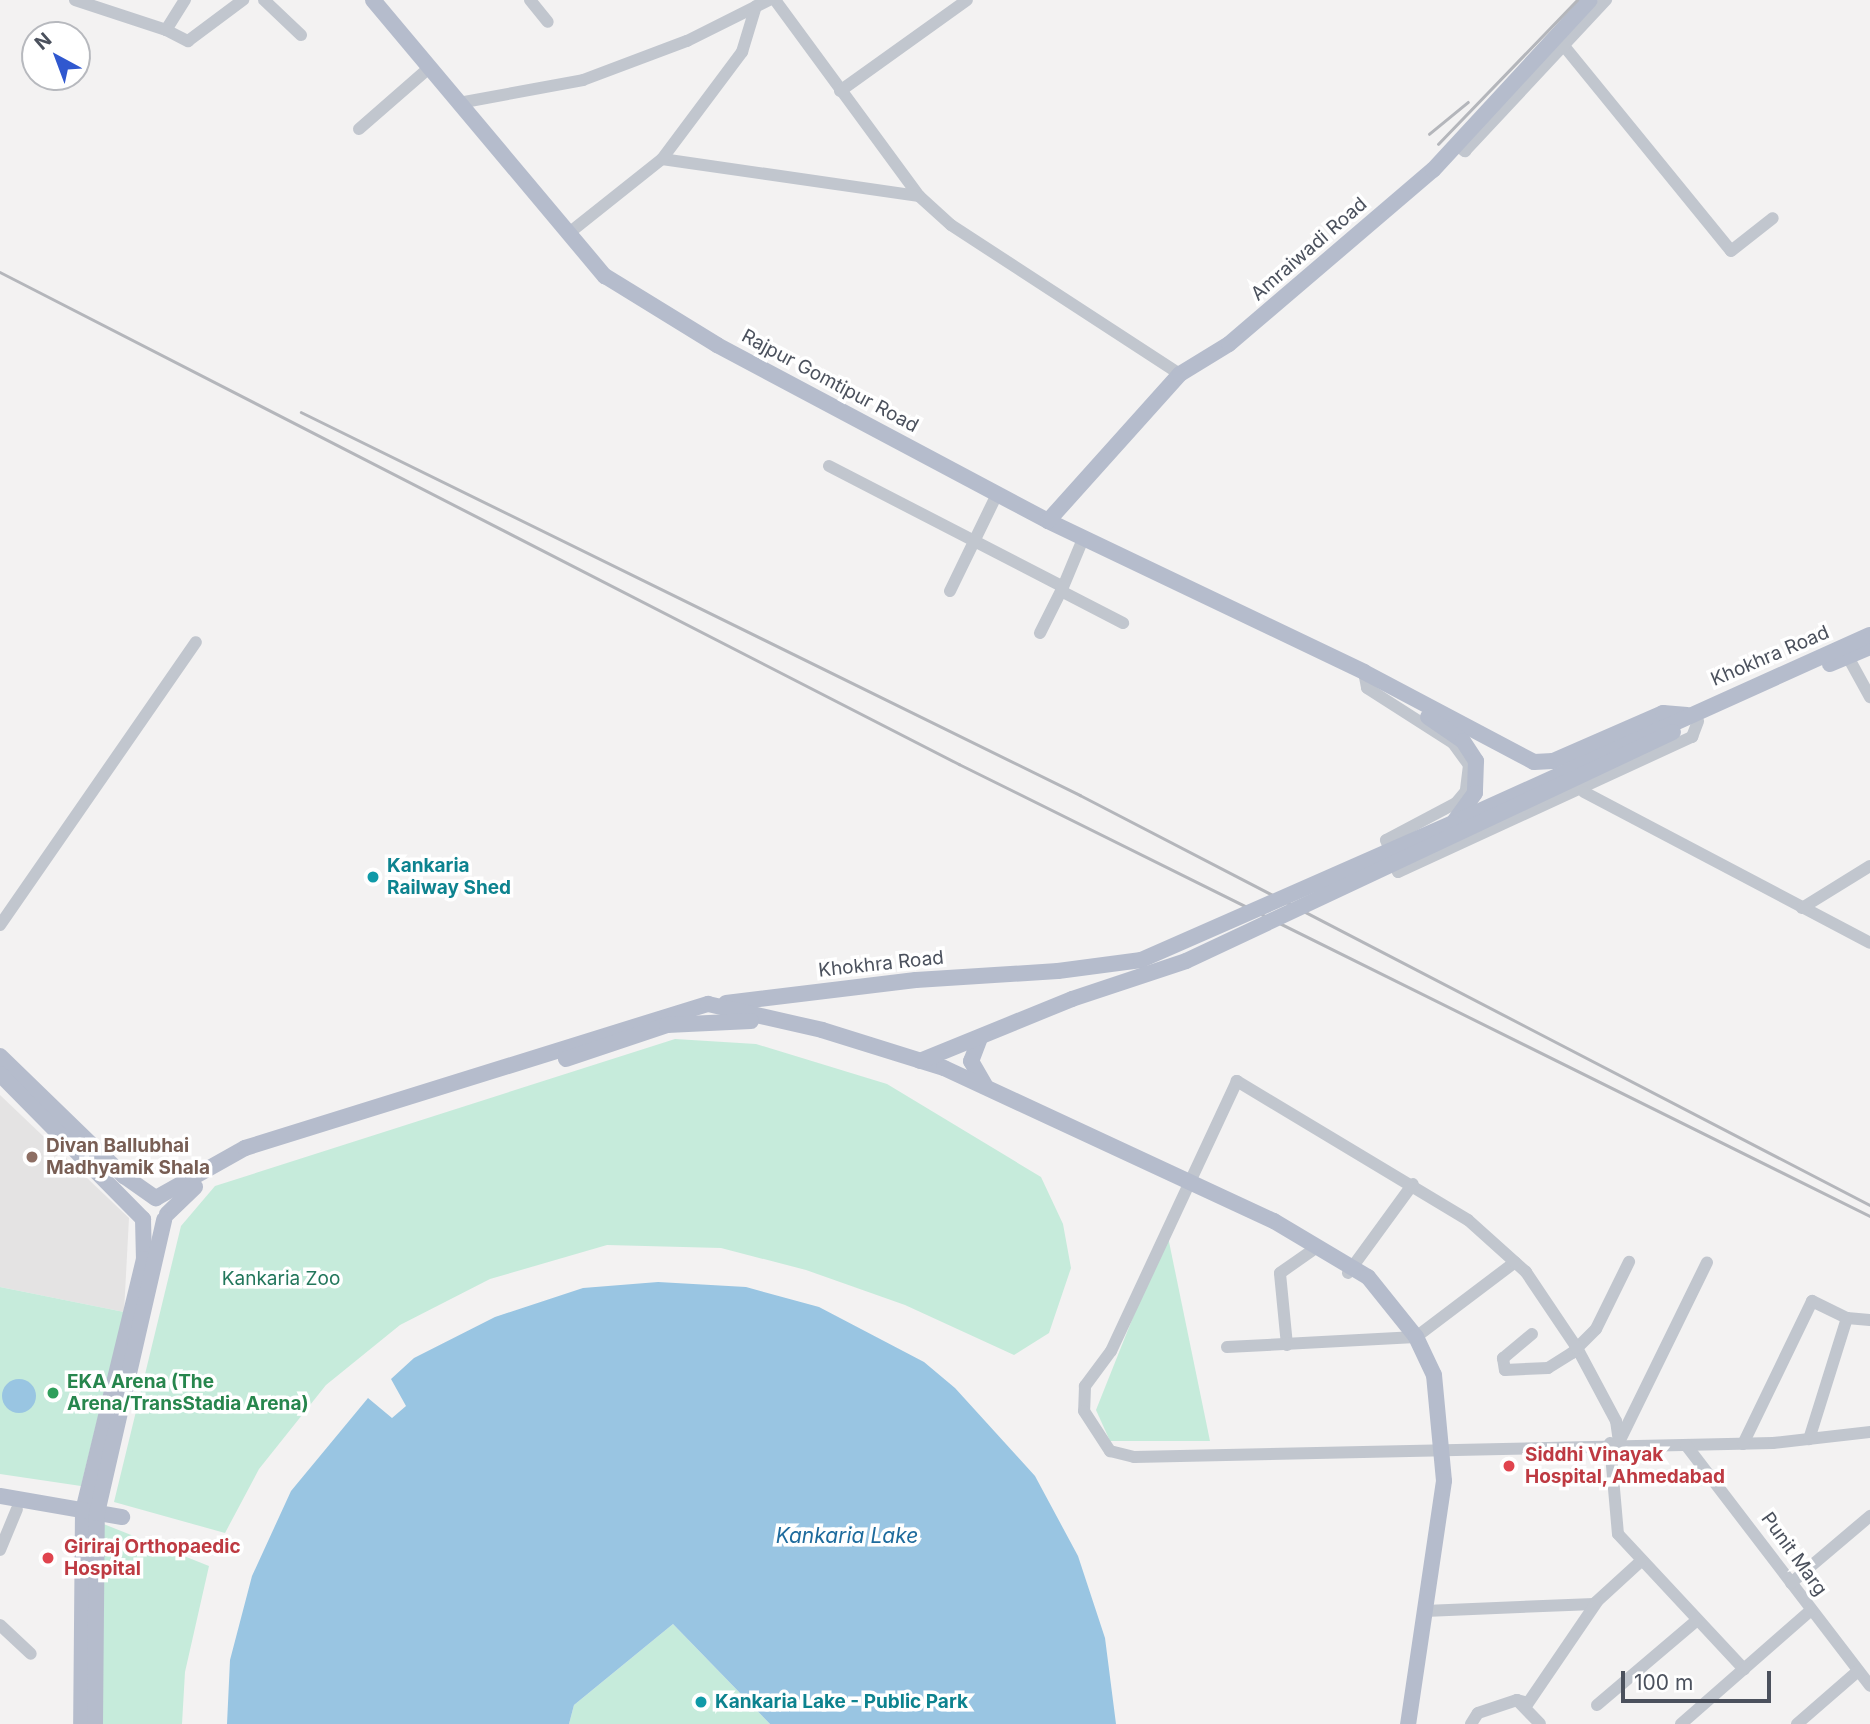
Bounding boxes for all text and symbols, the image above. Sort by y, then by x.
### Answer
north arrow [21,21,91,91]
text: N [30,28,56,55]
street label: Amraiwadi Road [1247,193,1371,305]
street label: Rajpur Gomtipur Road [738,325,922,437]
street label: Khokhra Road [1708,621,1832,691]
place label: Kankaria Railway Shed [387,855,511,899]
marker: Kankaria Railway Shed [365,869,381,885]
street label: Khokhra Road [817,946,945,982]
place label: Divan Ballubhai Madhyamik Shala [46,1135,210,1179]
marker: Divan Ballubhai Madhyamik Shala [24,1149,40,1165]
park label: Kankaria Zoo [222,1268,340,1290]
place label: EKA Arena (The Arena/TransStadia Arena) [67,1371,309,1415]
marker: EKA Arena (The Arena/TransStadia Arena) [45,1385,61,1401]
place label: Siddhi Vinayak Hospital, Ahmedabad [1525,1444,1726,1488]
marker: Siddhi Vinayak Hospital, Ahmedabad [1499,1456,1519,1476]
street label: Punit Marg [1756,1508,1832,1600]
water label: Kankaria Lake [776,1523,918,1549]
place label: Giriraj Orthopaedic Hospital [64,1536,241,1580]
marker: Giriraj Orthopaedic Hospital [38,1548,58,1568]
scale bar [1625,1658,1776,1702]
text: 100 m [1634,1670,1693,1695]
place label: Kankaria Lake - Public Park [715,1691,968,1713]
marker: Kankaria Lake - Public Park [693,1694,709,1710]

